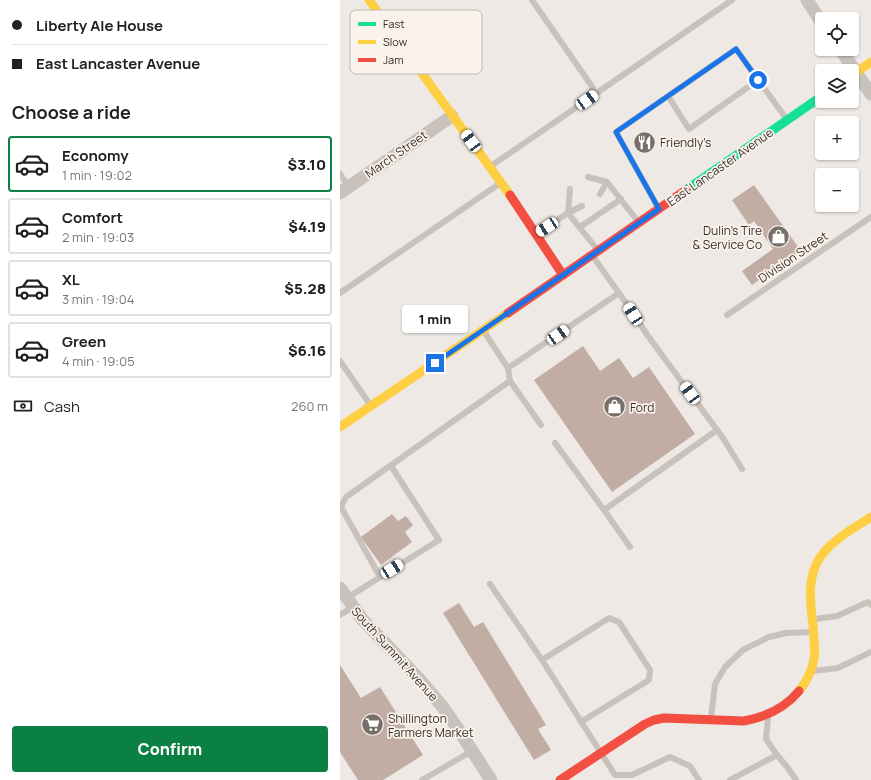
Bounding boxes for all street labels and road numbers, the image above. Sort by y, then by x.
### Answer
street label: East Lancaster Avenue [664,124,776,210]
street label: March Street [361,126,431,182]
street label: Division Street [755,227,831,287]
street label: South Summit Avenue [348,603,442,705]

